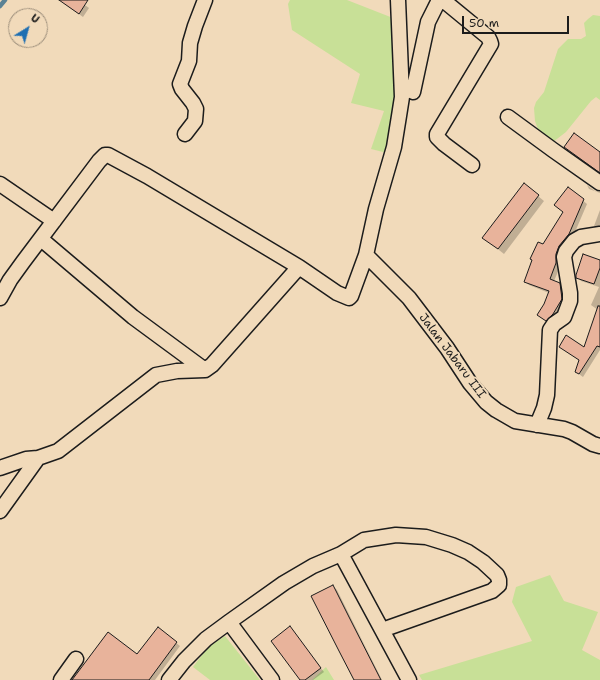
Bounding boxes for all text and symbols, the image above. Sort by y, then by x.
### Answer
north arrow [8,8,48,48]
scale bar [464,8,571,34]
text: U [27,11,42,27]
text: 50 m [469,15,499,31]
street label: Jalan Jabaru III [415,311,489,401]

